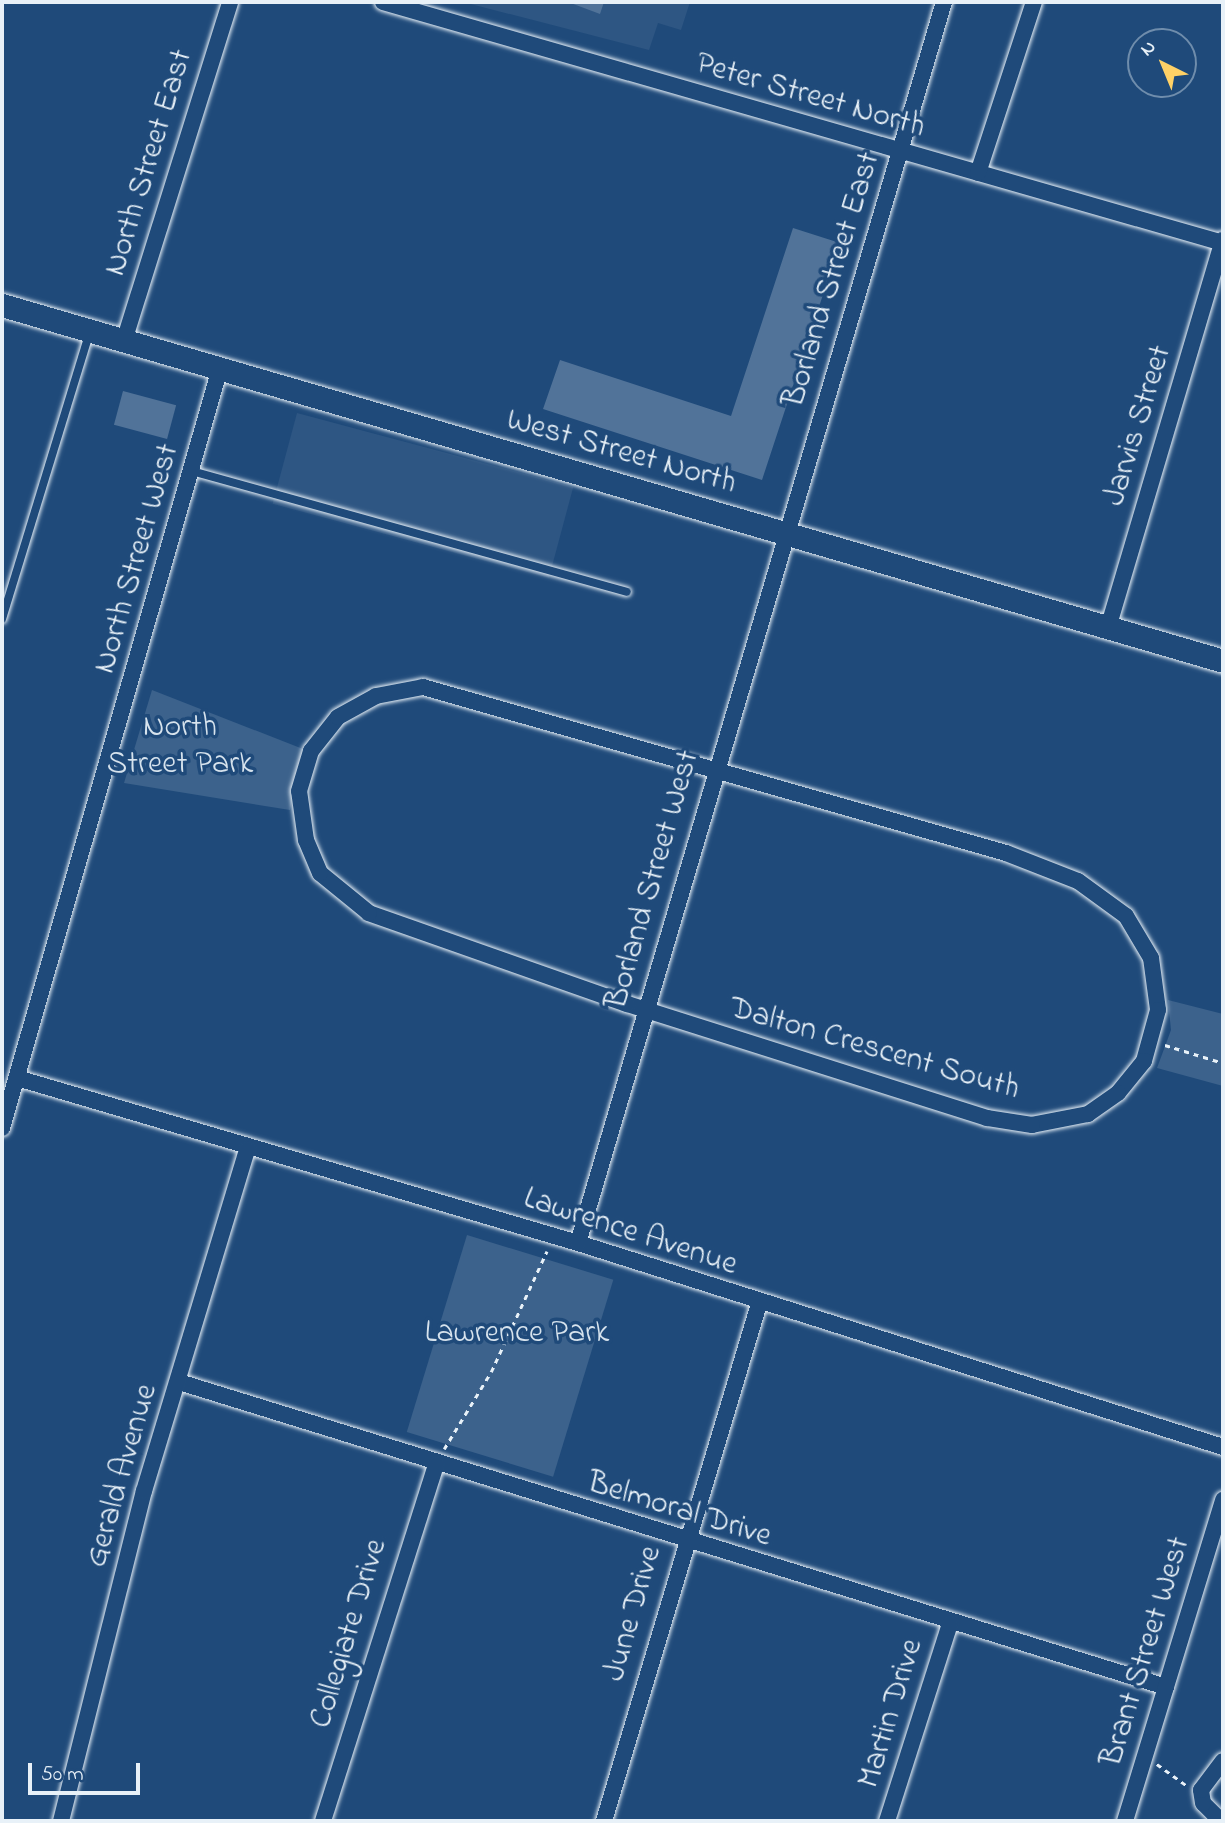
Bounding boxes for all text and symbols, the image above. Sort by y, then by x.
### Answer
north arrow [1127,28,1197,98]
text: N [1135,34,1163,63]
street label: North Street East [97,45,203,281]
street label: Peter Street North [691,46,929,148]
street label: Borland Street East [776,148,890,412]
street label: Jarvis Street [1096,341,1182,511]
street label: West Street North [502,402,740,504]
street label: North Street West [87,440,189,678]
park label: North Street Park [107,710,253,785]
street label: Borland Street West [599,746,709,1014]
street label: Dalton Crescent South [725,990,1023,1110]
street label: Lawrence Avenue [518,1180,742,1286]
park label: Lawrence Park [425,1315,609,1353]
street label: Gerald Avenue [79,1380,167,1572]
street label: Belmoral Drive [582,1465,776,1557]
street label: Brant Street West [1094,1533,1200,1771]
street label: Collegiate Drive [303,1535,397,1733]
street label: June Drive [596,1542,672,1686]
street label: Martin Drive [851,1635,933,1793]
scale bar [32,1750,144,1794]
text: 50 m [41,1760,84,1790]

